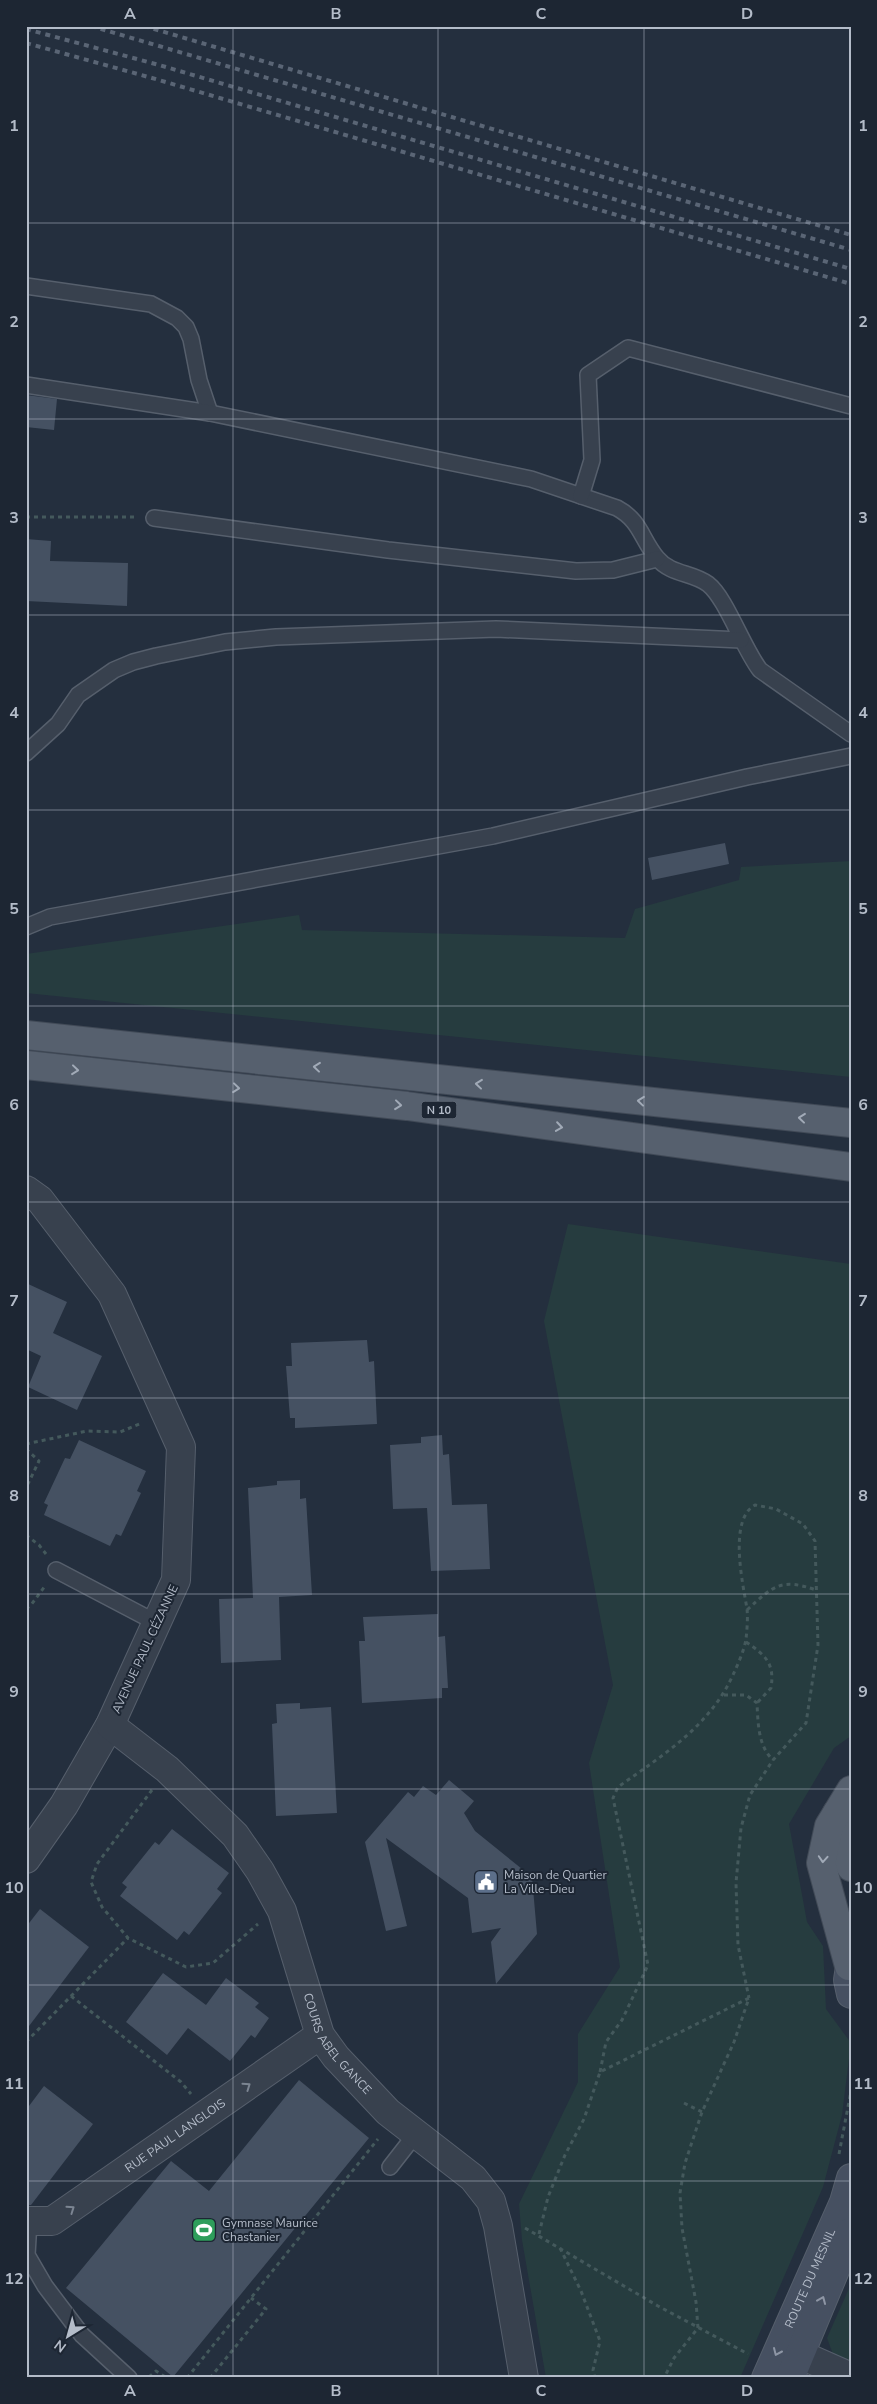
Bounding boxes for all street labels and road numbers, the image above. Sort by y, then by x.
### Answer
road number: N 10 [422,1102,456,1118]
street label: AVENUE PAUL CÉZANNE [108,1582,182,1716]
street label: COURS ABEL GANCE [300,1991,375,2098]
street label: RUE PAUL LANGLOIS [122,2095,229,2176]
street label: ROUTE DU MESNIL [781,2226,839,2331]

